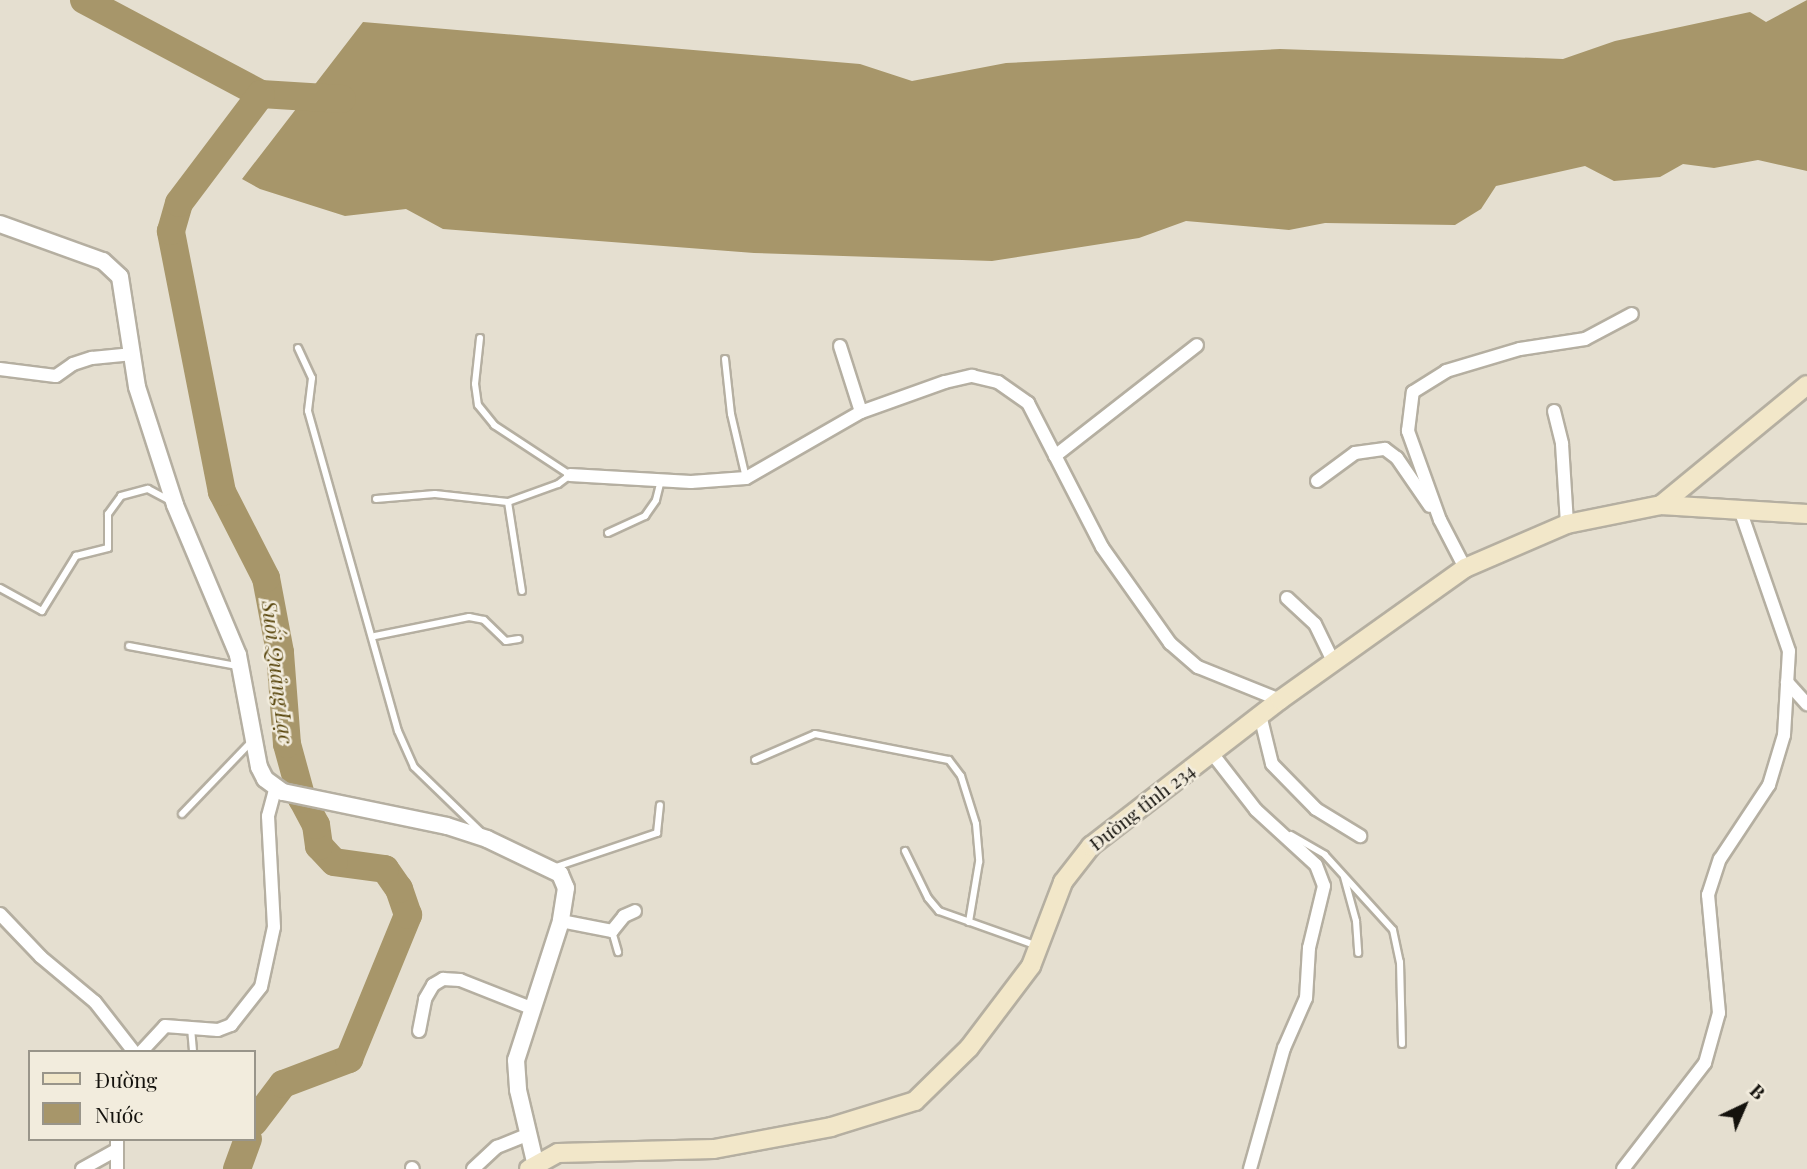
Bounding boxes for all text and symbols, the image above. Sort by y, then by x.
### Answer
water label: Suối Quảng Lạc [258,599,300,745]
street label: Đường tỉnh 234 [1085,759,1199,855]
legend [28,1050,256,1141]
text: Đường [95,1065,157,1093]
north arrow [1709,1071,1779,1141]
text: B [1745,1077,1772,1105]
text: Nước [95,1100,143,1128]

